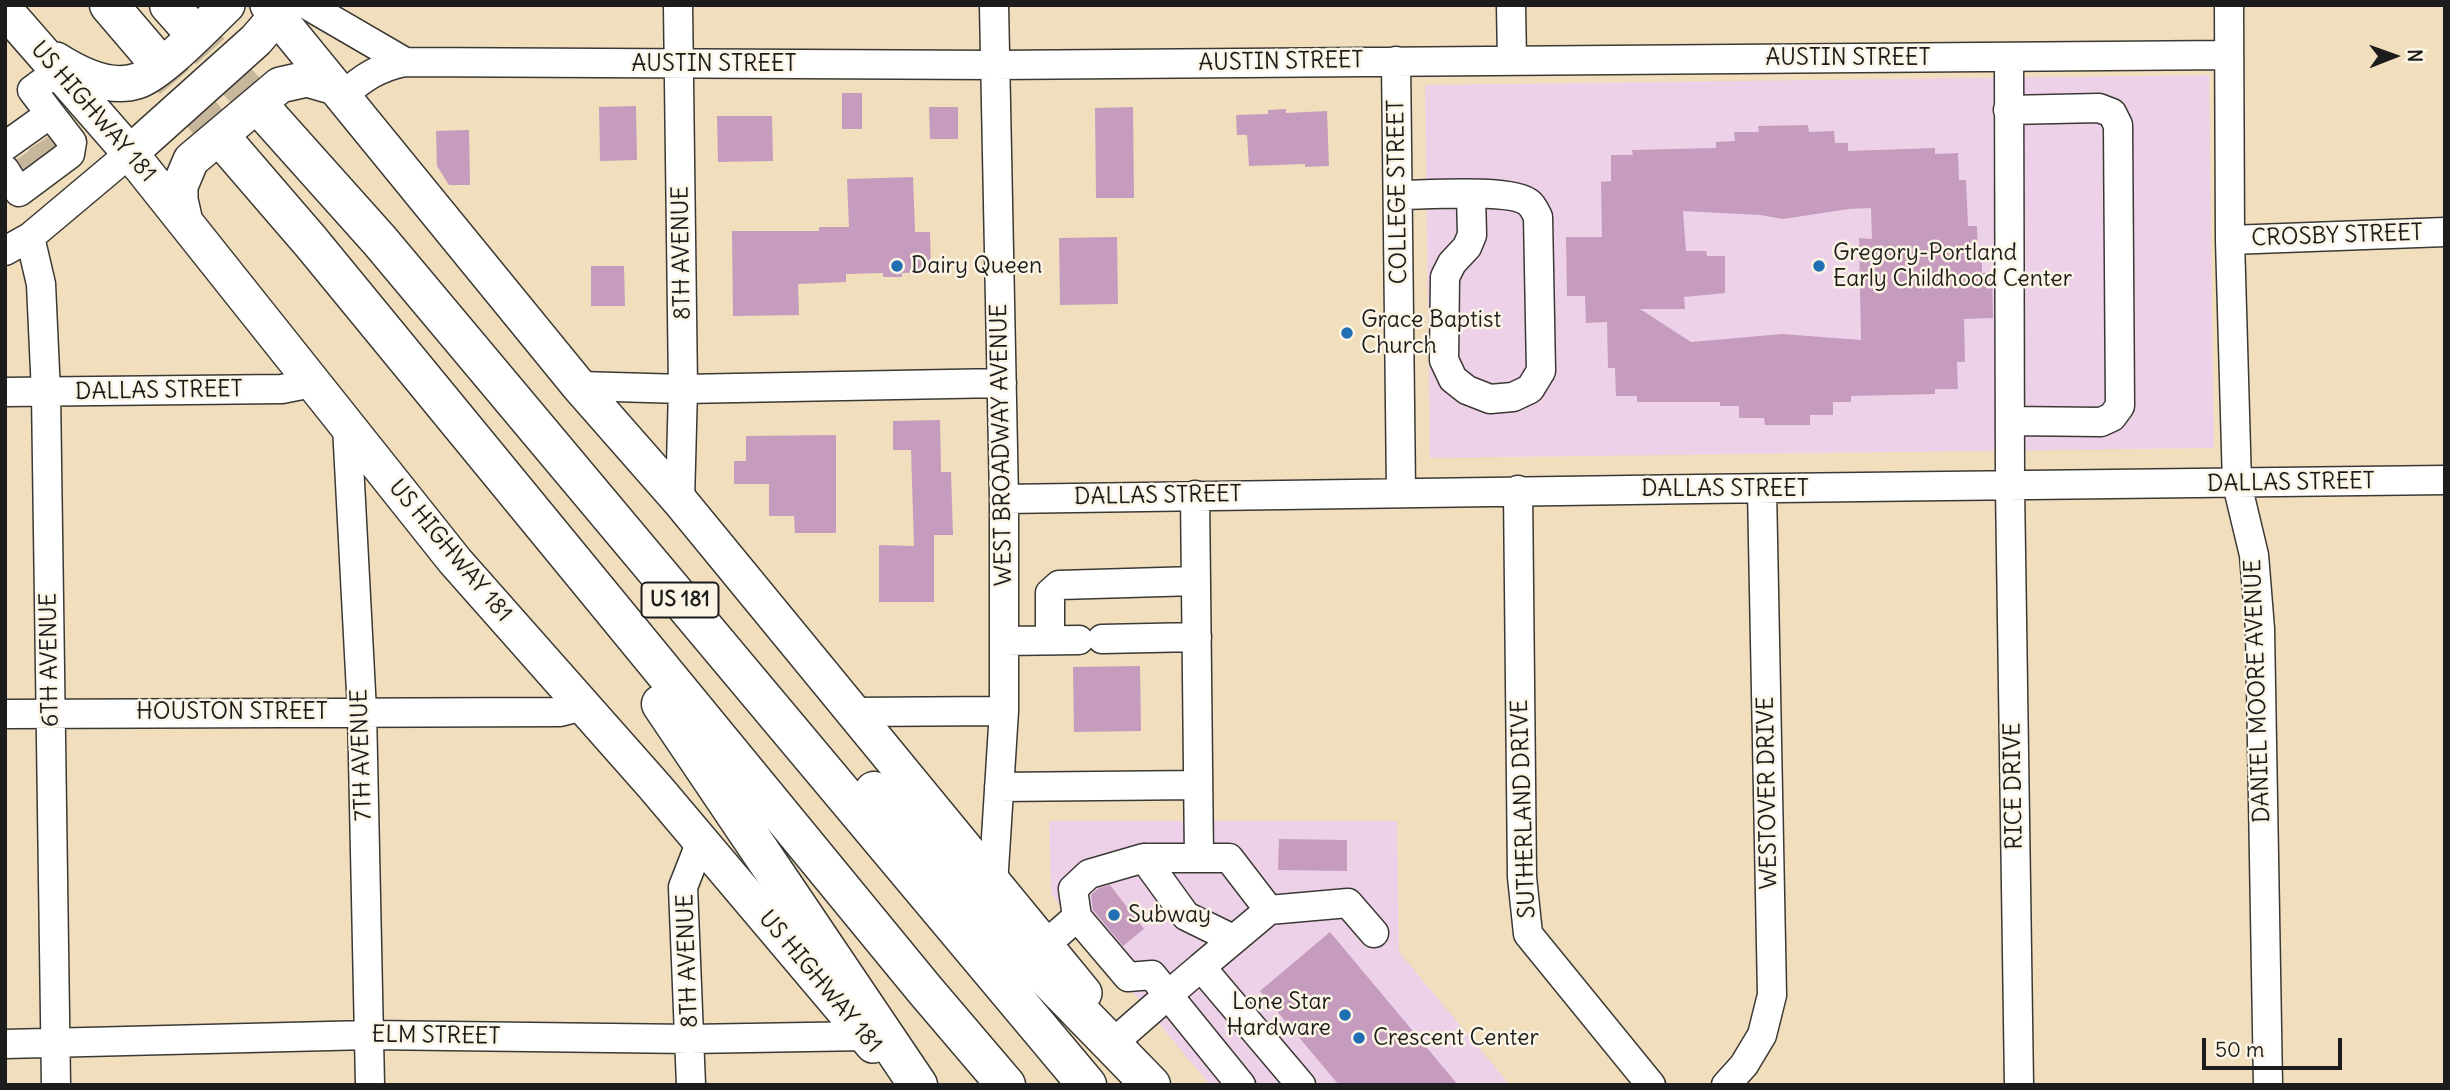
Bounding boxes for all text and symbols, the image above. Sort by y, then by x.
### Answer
north arrow [2359,21,2429,91]
street label: US HIGHWAY 181 [24,36,162,188]
street label: AUSTIN STREET [1765,44,1931,72]
street label: AUSTIN STREET [1198,47,1364,77]
text: N [2403,49,2427,62]
street label: AUSTIN STREET [631,50,797,78]
street label: COLLEGE STREET [1383,99,1413,285]
street label: 8TH AVENUE [667,186,697,320]
street label: CROSBY STREET [2251,219,2423,253]
place label: Gregory-Portland Early Childhood Center [1833,239,2072,293]
place label: Dairy Queen [911,252,1042,280]
marker: Dairy Queen [889,258,905,274]
marker: Gregory-Portland Early Childhood Center [1811,258,1827,274]
street label: WEST BROADWAY AVENUE [986,304,1018,586]
place label: Grace Baptist Church [1361,306,1501,360]
marker: Grace Baptist Church [1339,325,1355,341]
street label: DALLAS STREET [75,376,243,406]
street label: DALLAS STREET [2207,468,2375,498]
street label: US HIGHWAY 181 [383,474,517,628]
street label: DALLAS STREET [1641,475,1809,503]
street label: DALLAS STREET [1074,481,1242,511]
street label: DANIEL MOORE AVENUE [2240,559,2276,823]
road number: US 181 [642,582,718,618]
street label: 6TH AVENUE [35,593,65,727]
street label: 7TH AVENUE [346,688,378,822]
street label: WESTOVER DRIVE [1753,696,1783,890]
street label: HOUSTON STREET [136,698,328,726]
street label: SUTHERLAND DRIVE [1506,699,1542,919]
street label: RICE DRIVE [1999,722,2029,850]
street label: 8TH AVENUE [672,894,704,1028]
place label: Subway [1128,901,1211,929]
street label: US HIGHWAY 181 [753,905,887,1059]
marker: Subway [1106,907,1122,923]
place label: Lone Star Hardware [1226,988,1331,1042]
marker: Lone Star Hardware [1337,1007,1353,1023]
street label: ELM STREET [371,1021,501,1051]
place label: Crescent Center [1373,1024,1539,1052]
scale bar [2205,1024,2345,1068]
marker: Crescent Center [1351,1030,1367,1046]
text: 50 m [2215,1036,2264,1063]

